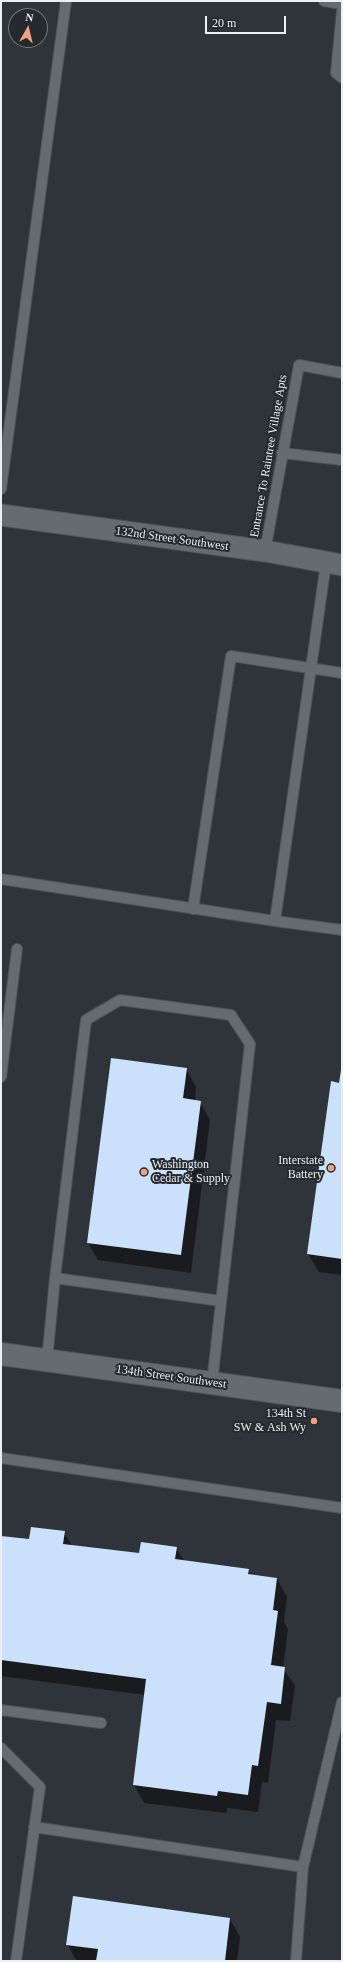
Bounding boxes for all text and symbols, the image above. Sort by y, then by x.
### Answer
north arrow [8,8,48,48]
scale bar [207,8,288,34]
text: N [25,11,34,24]
text: 20 m [212,16,236,30]
street label: Entrance To Raintree Village Apts [248,373,290,539]
street label: 132nd Street Southwest [115,524,229,554]
place label: Interstate Battery [278,1154,323,1182]
place label: Washington Cedar & Supply [152,1158,230,1186]
marker: Interstate Battery [326,1163,336,1173]
marker: Washington Cedar & Supply [139,1167,149,1177]
street label: 134th Street Southwest [115,1362,227,1392]
place label: 134th St SW & Ash Wy [234,1407,306,1435]
marker: 134th St SW & Ash Wy [309,1416,319,1426]

